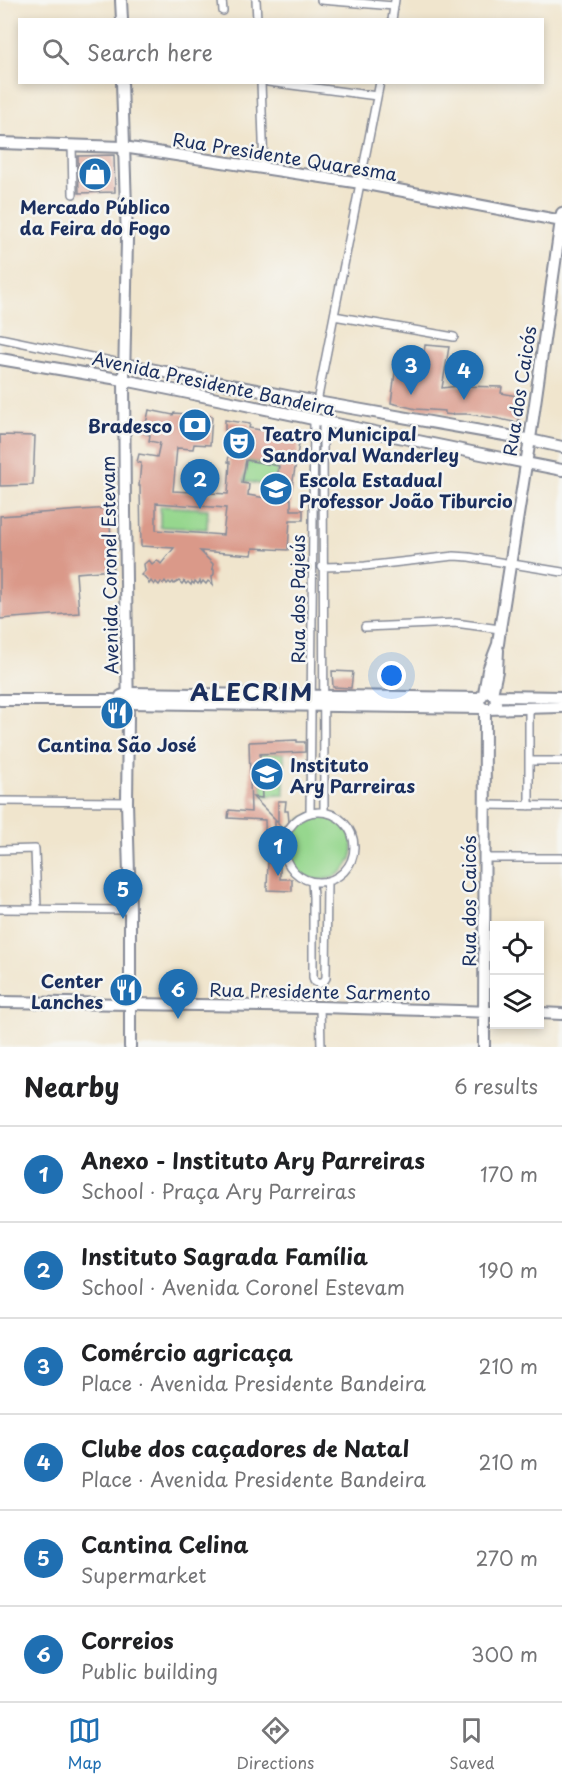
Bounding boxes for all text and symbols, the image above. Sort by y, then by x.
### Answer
search box [18,18,544,84]
icon: search [39,35,72,68]
text: Search here [87,35,213,68]
street label: Rua Presidente Quaresma [171,125,400,187]
shop icon: Mercado Público da Feira do Fogo [77,156,113,192]
place label: Mercado Público da Feira do Fogo [20,193,170,241]
street label: Rua dos Caicós [495,324,543,458]
street label: Avenida Presidente Bandeira [90,344,339,422]
pin: 3 [392,346,430,395]
pin: 4 [444,350,484,400]
bank icon: Bradesco [177,407,213,443]
place label: Bradesco [88,412,172,439]
place label: Teatro Municipal Sandorval Wanderley [262,420,459,468]
theatre icon: Teatro Municipal Sandorval Wanderley [221,425,257,461]
street label: Avenida Coronel Estevam [94,455,124,675]
pin: 2 [180,460,220,509]
place label: Escola Estadual Professor João Tiburcio [299,466,513,514]
school or university icon: Escola Estadual Professor João Tiburcio [258,471,294,507]
street label: Rua dos Pajeús [284,535,311,664]
your location [377,661,406,690]
district label: ALECRIM [190,673,314,709]
restaurant icon: Cantina São José [99,695,135,731]
place label: Cantina São José [37,731,197,758]
place label: Instituto Ary Parreiras [290,751,415,799]
school or university icon: Instituto Ary Parreiras [249,756,285,792]
pin: 1 [258,826,298,876]
street label: Rua dos Caicós [455,835,482,967]
pin: 5 [104,870,142,919]
map controls [490,921,544,1029]
button: locate [490,921,544,975]
place label: Center Lanches [31,967,104,1015]
pin: 6 [158,970,198,1019]
restaurant icon: Center Lanches [108,972,144,1008]
button: layers [490,975,544,1029]
street label: Rua Presidente Sarmento [209,976,431,1006]
text: Nearby [24,1067,119,1106]
text: 6 results [454,1071,538,1101]
text: Anexo - Instituto Ary Parreiras [81,1143,425,1176]
text: 1 [39,1159,48,1189]
text: 170 m [480,1159,538,1189]
text: School · Praça Ary Parreiras [81,1176,356,1206]
text: Instituto Sagrada Família [81,1239,368,1272]
text: 2 [36,1255,51,1285]
text: 190 m [479,1255,538,1285]
text: School · Avenida Coronel Estevam [81,1272,405,1302]
text: Comércio agricaça [81,1335,293,1368]
text: 3 [37,1351,50,1381]
text: 210 m [479,1351,538,1381]
text: Place · Avenida Presidente Bandeira [81,1368,426,1398]
text: Clube dos caçadores de Natal [81,1431,409,1464]
text: 4 [37,1447,50,1477]
text: 210 m [479,1447,538,1477]
text: Place · Avenida Presidente Bandeira [81,1464,426,1494]
text: Cantina Celina [81,1527,249,1560]
text: 5 [37,1543,50,1573]
text: 270 m [475,1543,538,1573]
text: Supermarket [81,1560,207,1590]
text: Correios [81,1623,174,1656]
text: 6 [36,1639,51,1669]
text: 300 m [471,1639,538,1669]
text: Public building [81,1656,218,1686]
tab: Map [67,1714,102,1774]
tab: Directions [236,1714,314,1774]
tab: Saved [449,1714,495,1774]

